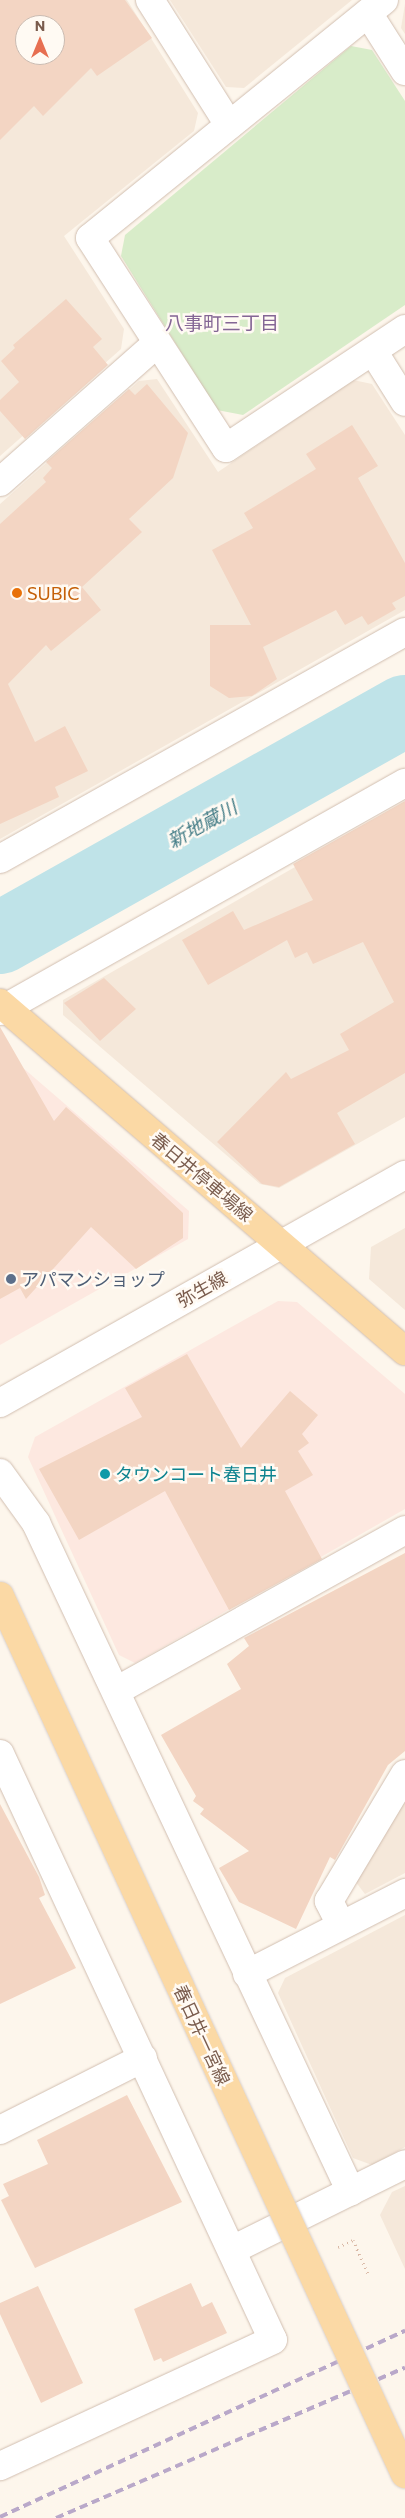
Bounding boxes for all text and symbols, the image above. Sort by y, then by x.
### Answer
north arrow [15,15,65,65]
text: N [35,17,45,34]
district label: 八事町三丁目 [165,312,279,334]
place label: SUBIC [27,582,80,604]
marker: SUBIC [11,587,23,599]
water label: 新地蔵川 [163,796,241,852]
street label: 春日井停車場線 [147,1128,257,1226]
street label: 弥生線 [173,1266,231,1312]
place label: アパマンショップ [21,1268,165,1290]
marker: アパマンショップ [5,1273,17,1285]
place label: タウンコート春日井 [115,1463,277,1485]
marker: タウンコート春日井 [99,1468,111,1480]
street label: 春日井一宮線 [169,1981,235,2089]

